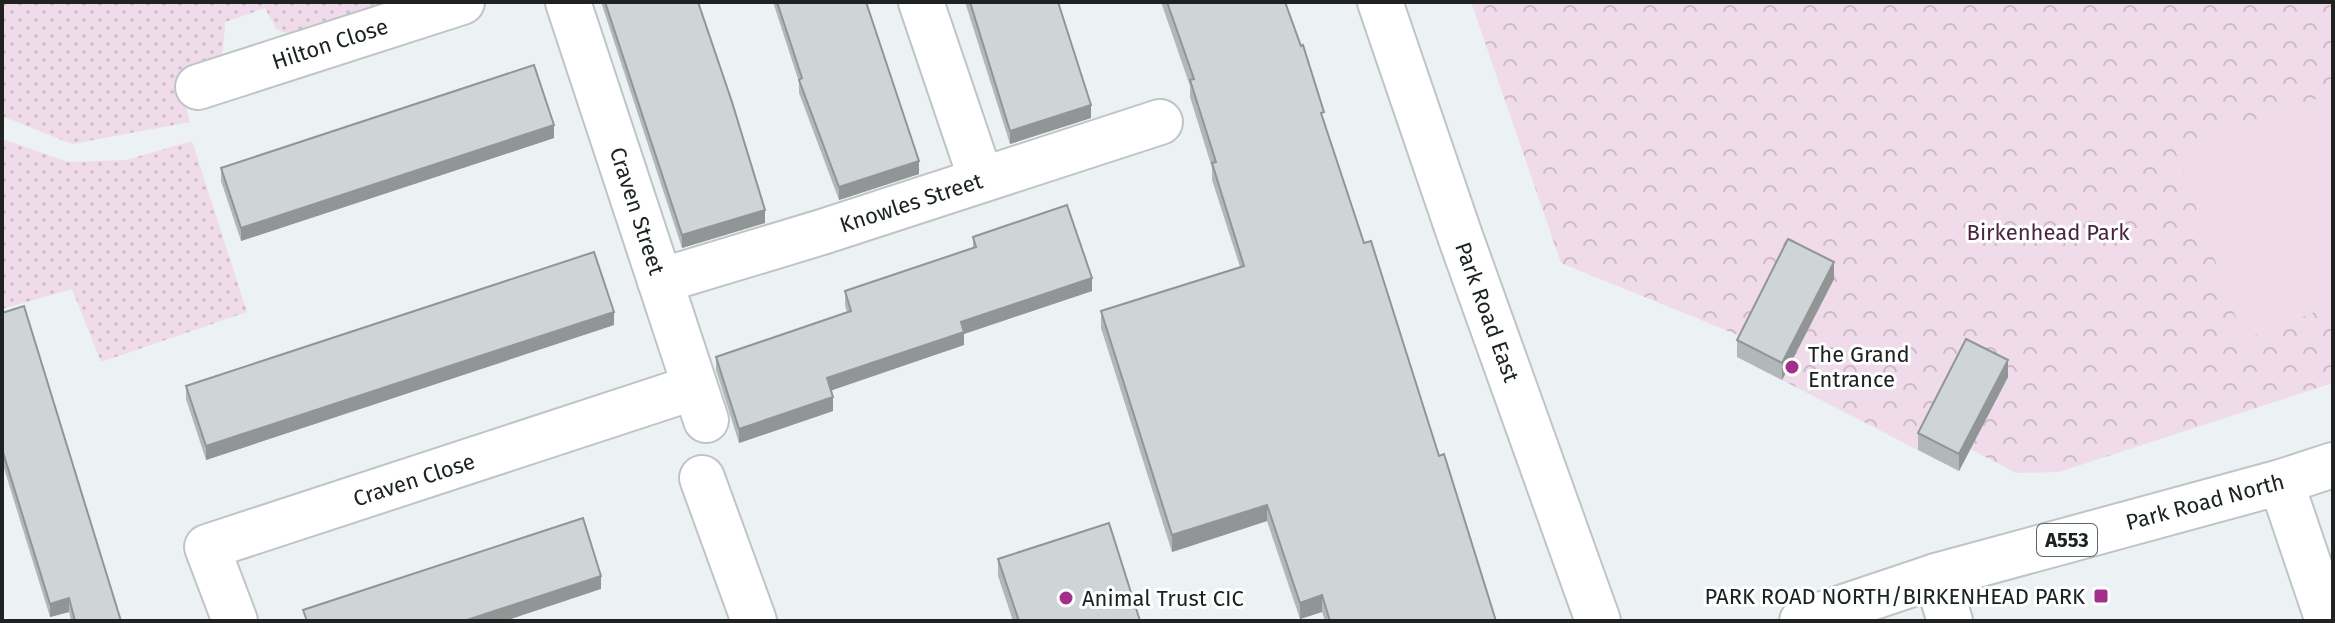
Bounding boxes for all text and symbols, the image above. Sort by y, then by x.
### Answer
street label: Hilton Close [269,13,391,75]
street label: Craven Street [604,144,670,278]
street label: Knowles Street [836,167,986,239]
park label: Birkenhead Park [1967,219,2130,246]
street label: Park Road East [1449,238,1525,386]
place label: The Grand Entrance [1808,341,1910,393]
marker: The Grand Entrance [1783,358,1801,376]
street label: Craven Close [350,448,478,512]
street label: Park Road North [2123,468,2287,536]
road number: A553 [2037,524,2097,556]
place label: PARK ROAD NORTH/BIRKENHEAD PARK [1705,583,2085,610]
place label: Animal Trust CIC [1082,585,1244,612]
marker: PARK ROAD NORTH/BIRKENHEAD PARK [2092,587,2110,605]
marker: Animal Trust CIC [1057,589,1075,607]

